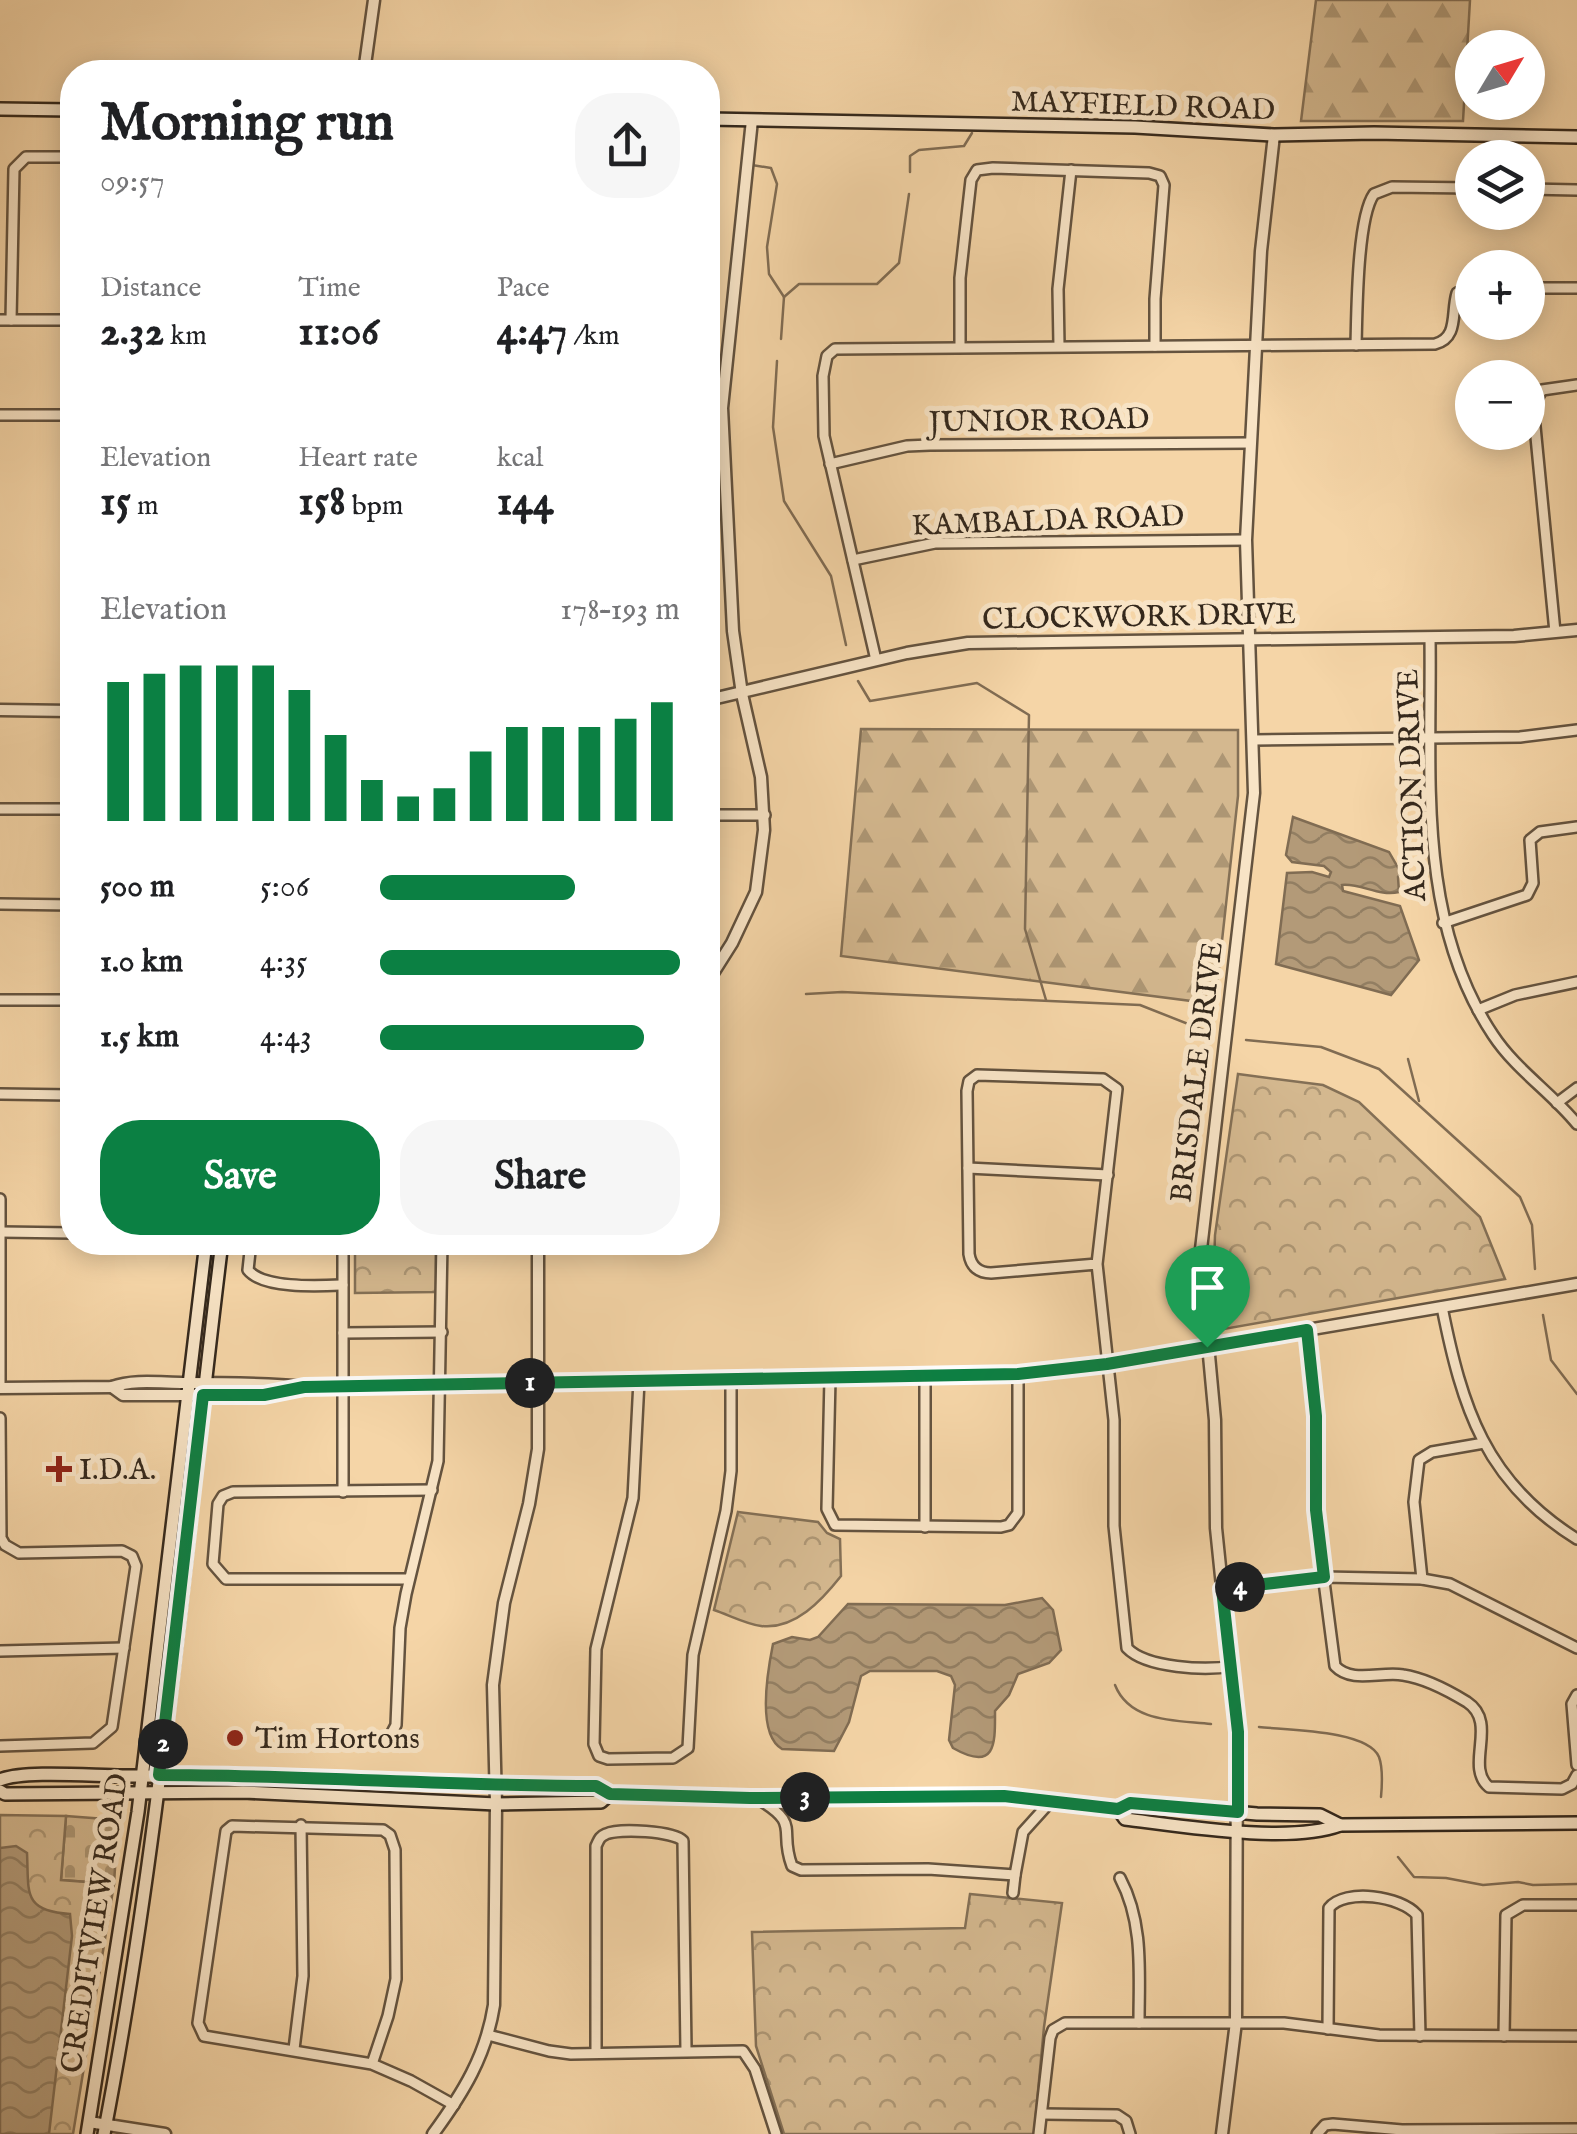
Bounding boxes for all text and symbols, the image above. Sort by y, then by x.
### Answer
north arrow [1455,30,1545,120]
map controls [1455,30,1545,450]
street label: MAYFIELD ROAD [1010,83,1276,131]
text: Morning run [100,89,394,159]
button: share [575,93,680,198]
button: layers [1455,140,1545,230]
text: 09:57 [100,162,165,203]
button: + [1455,250,1545,340]
text: Distance [100,271,201,306]
text: Time [298,271,361,306]
text: Pace [497,271,550,306]
text: 2.32 [100,306,164,359]
text: 11:06 [298,306,379,359]
text: 4:47 [497,306,567,359]
text: km [164,319,207,354]
text: /km [567,319,620,354]
button: − [1455,360,1545,450]
street label: JUNIOR ROAD [925,401,1150,443]
text: Elevation [100,441,211,476]
text: Heart rate [298,441,418,476]
text: kcal [497,441,543,476]
text: 15 [100,476,131,529]
text: 158 [298,476,346,529]
text: 144 [497,476,553,529]
text: m [131,489,159,524]
text: bpm [346,489,403,524]
street label: KAMBALDA ROAD [911,498,1185,546]
text: Elevation [100,590,227,631]
text: 178–193 m [560,590,680,631]
street label: CLOCKWORK DRIVE [982,596,1296,640]
street label: ACTION DRIVE [1390,668,1436,903]
text: 500 m [100,867,175,908]
text: 5:06 [260,867,309,908]
street label: BRISDALE DRIVE [1163,940,1233,1205]
text: 1.0 km [100,942,183,983]
text: 4:35 [260,942,308,983]
text: 1.5 km [100,1017,179,1058]
text: 4:43 [260,1017,312,1058]
button: Save [100,1120,380,1235]
button: Share [400,1120,680,1235]
pin [1165,1245,1250,1348]
icon: arrive [1180,1260,1235,1315]
pin: 1 [505,1358,555,1408]
text: 1 [525,1365,535,1400]
place label: I.D.A. [79,1452,156,1490]
marker: I.D.A. [48,1458,70,1480]
pin: 4 [1215,1562,1265,1612]
text: 4 [1233,1569,1247,1604]
pin: 2 [138,1719,188,1769]
place label: Tim Hortons [255,1721,420,1759]
text: 2 [156,1726,170,1761]
marker: Tim Hortons [224,1727,246,1749]
street label: CREDITVIEW ROAD [54,1771,138,2076]
pin: 3 [780,1772,830,1822]
text: 3 [800,1779,810,1814]

